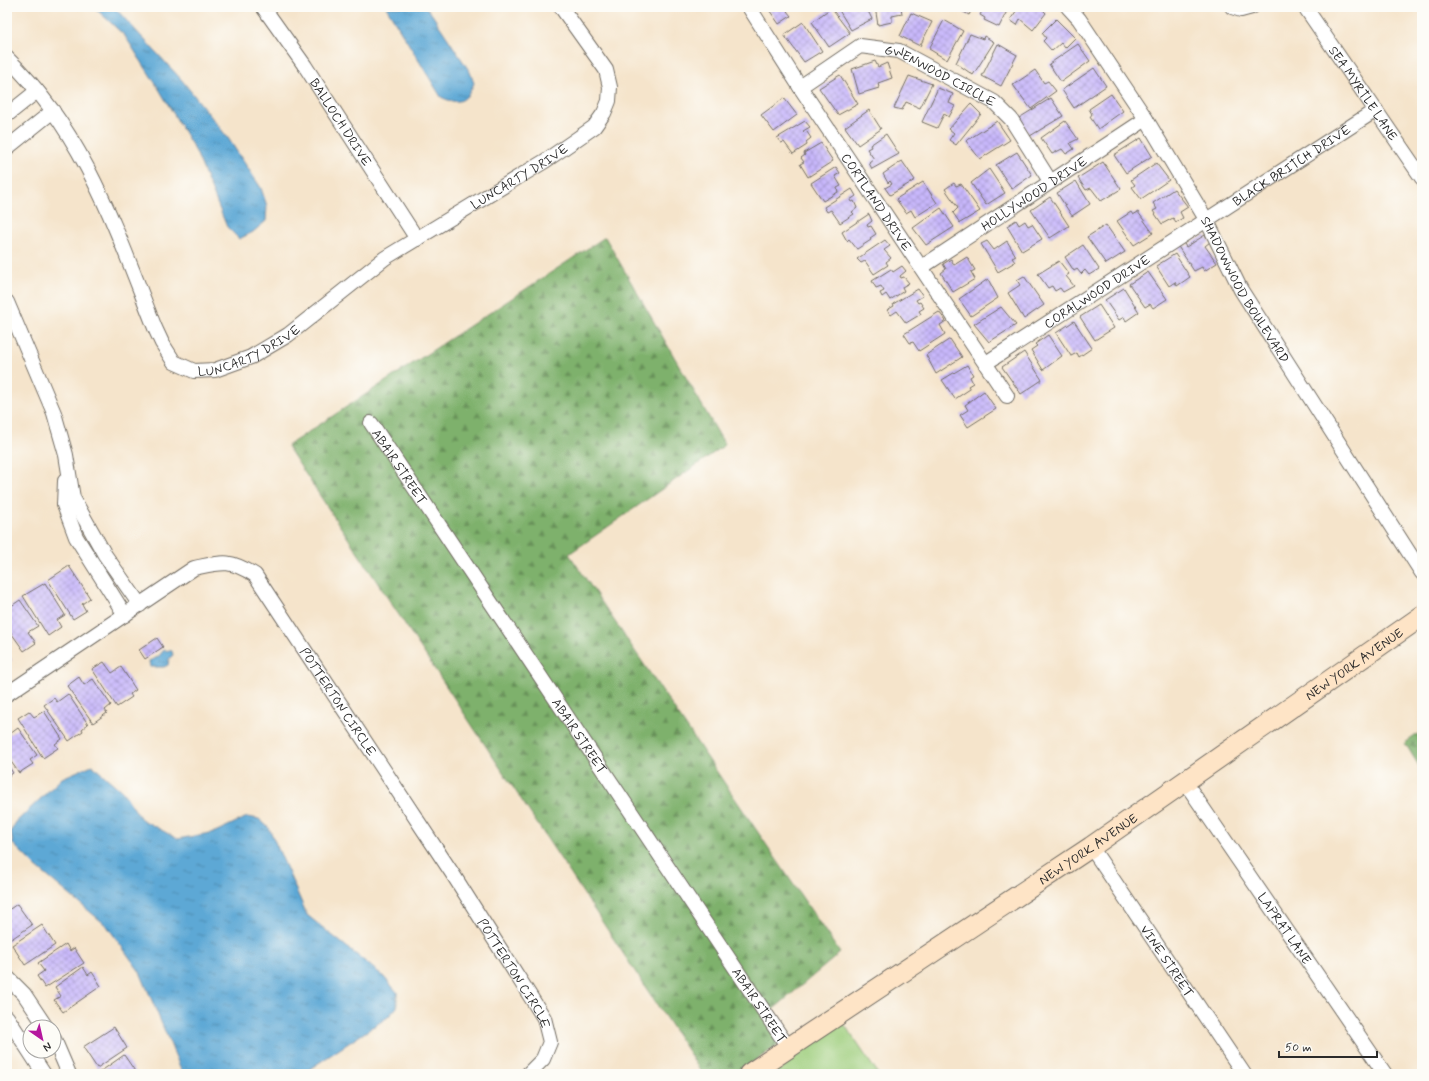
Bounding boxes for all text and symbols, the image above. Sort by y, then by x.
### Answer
street label: GWENWOOD CIRCLE [883,42,998,111]
street label: SEA MYRTLE LANE [1324,43,1401,145]
street label: BALLOCH DRIVE [305,76,375,170]
street label: BLACK BRITCH DRIVE [1230,122,1355,211]
street label: LUNCARTY DRIVE [468,141,572,214]
street label: CORTLAND DRIVE [837,150,915,255]
street label: HOLLYWOOD DRIVE [978,153,1091,236]
street label: SHADOWWOOD BOULEVARD [1196,214,1292,367]
street label: CORALWOOD DRIVE [1041,252,1154,333]
street label: LUNCARTY DRIVE [197,322,304,381]
street label: ABAIR STREET [367,426,430,508]
street label: NEW YORK AVENUE [1302,624,1408,705]
street label: POTTERTON CIRCLE [295,645,379,760]
street label: ABAIR STREET [547,695,610,777]
street label: NEW YORK AVENUE [1036,810,1142,889]
street label: LAPRAT LANE [1253,890,1315,968]
street label: POTTERTON CIRCLE [473,916,553,1030]
street label: VINE STREET [1136,922,1197,1001]
street label: ABAIR STREET [727,965,790,1047]
north arrow [22,1019,62,1059]
scale bar [1279,1033,1377,1059]
text: N [40,1039,54,1054]
text: 50 m [1285,1040,1312,1056]

